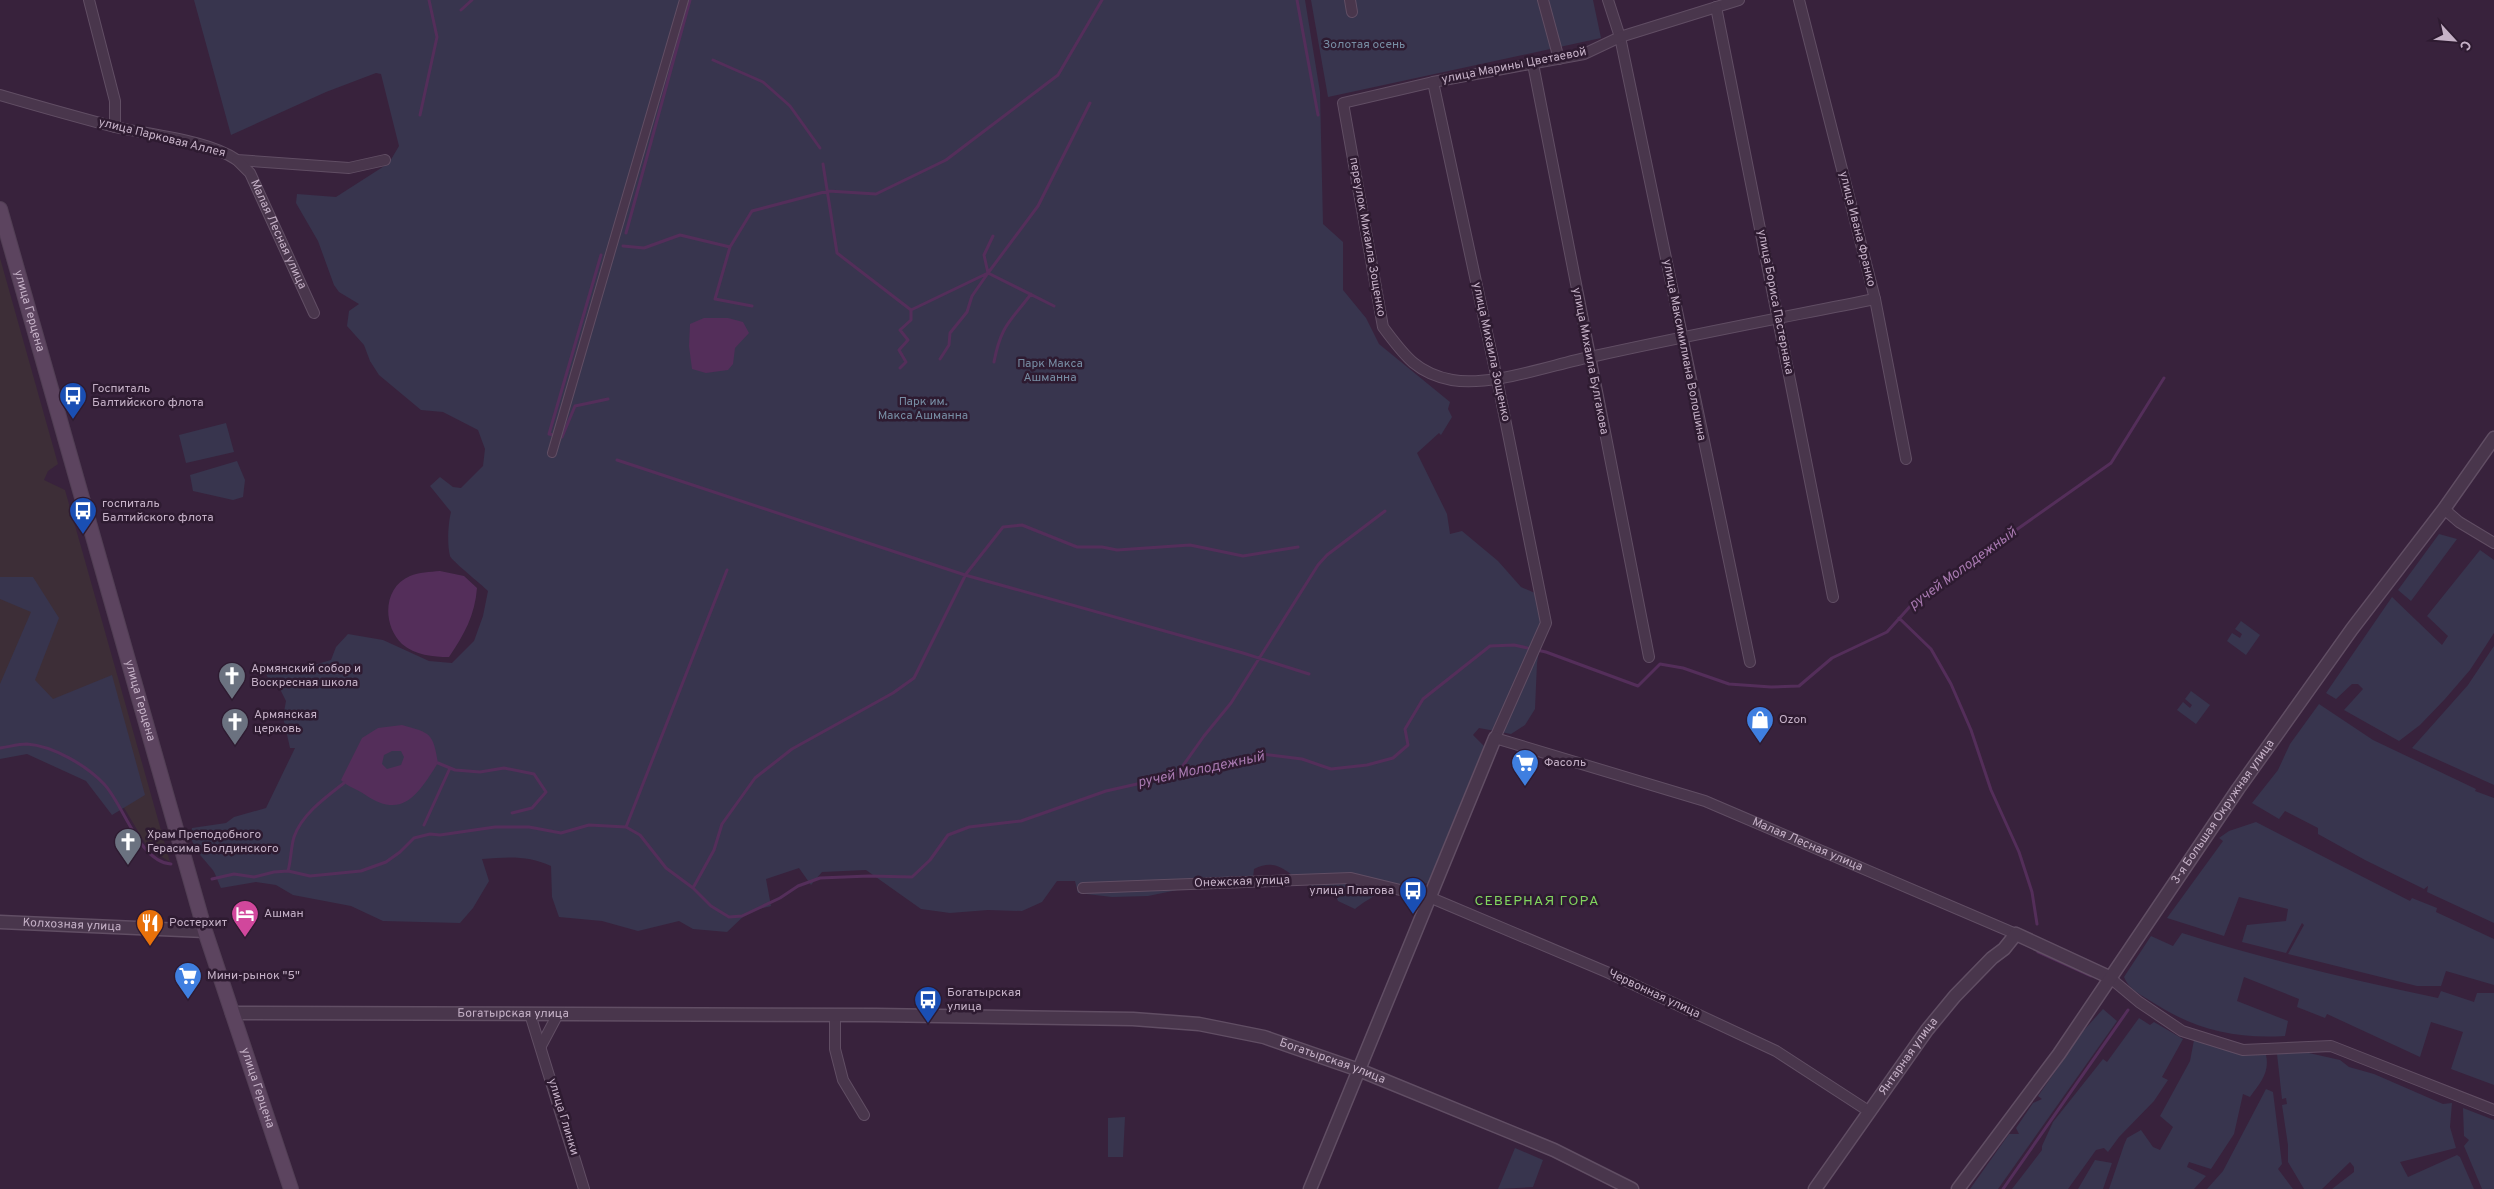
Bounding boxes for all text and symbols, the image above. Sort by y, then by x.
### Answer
north arrow [2429,15,2479,65]
park label: Золотая осень [1323,37,1405,53]
text: С [2455,37,2474,53]
street label: улица Марины Цветаевой [1440,44,1588,88]
street label: улица Парковая Аллея [97,114,227,162]
street label: переулок Михаила Зощенко [1345,156,1389,318]
street label: улица Ивана Франко [1835,170,1879,289]
street label: Малая Лесная улица [246,177,310,292]
street label: улица Бориса Пастернака [1753,228,1797,376]
street label: улица Максимилиана Волошина [1659,258,1709,442]
street label: улица Герцена [10,268,48,354]
street label: улица Михаила Зощенко [1468,281,1514,423]
street label: улица Михаила Булгакова [1568,286,1612,436]
park label: Парк Макса Ашманна [1017,356,1083,386]
bus stop icon: Госпиталь Балтийского флота [58,381,88,420]
place label: Госпиталь Балтийского флота [92,381,204,411]
park label: Парк им. Макса Ашманна [878,394,968,424]
bus stop icon: госпиталь Балтийского флота [68,496,98,535]
place label: госпиталь Балтийского флота [102,496,214,526]
water label: ручей Молодежный [1906,524,2021,614]
street label: улица Герцена [120,658,159,743]
church icon: Армянский собор и Воскресная школа [217,661,247,700]
place label: Армянский собор и Воскресная школа [251,661,361,691]
shop icon: Ozon [1745,705,1775,744]
church icon: Армянская церковь [220,707,250,746]
place label: Армянская церковь [254,707,317,737]
place label: Ozon [1779,712,1807,728]
street label: 3-я Большая Окружная улица [2168,737,2279,888]
water label: ручей Молодежный [1136,748,1267,792]
supermarket icon: Фасоль [1510,748,1540,787]
place label: Фасоль [1544,755,1586,771]
street label: Малая Лесная улица [1750,814,1865,875]
church icon: Храм Преподобного Герасима Болдинского [113,827,143,866]
place label: Храм Преподобного Герасима Болдинского [147,827,279,857]
street label: Онежская улица [1194,872,1290,892]
bus stop icon: улица Платова [1398,876,1428,915]
place label: улица Платова [1309,883,1394,899]
district label: СЕВЕРНАЯ ГОРА [1475,893,1599,910]
hotel icon: Ашман [230,899,260,938]
place label: Ашман [264,906,304,922]
restaurant icon: Ростерхит [135,908,165,947]
street label: Колхозная улица [22,915,122,935]
place label: Ростерхит [169,915,228,931]
supermarket icon: Мини-рынок "5" [173,961,203,1000]
street label: Червонная улица [1605,966,1703,1022]
place label: Мини-рынок "5" [207,968,300,984]
bus stop icon: Богатырская улица [913,985,943,1024]
place label: Богатырская улица [947,985,1021,1015]
street label: Богатырская улица [457,1006,569,1022]
street label: Янтарная улица [1875,1014,1942,1099]
street label: Богатырская улица [1277,1035,1388,1088]
street label: улица Герцена [236,1046,278,1130]
street label: улица Глинки [544,1076,582,1158]

